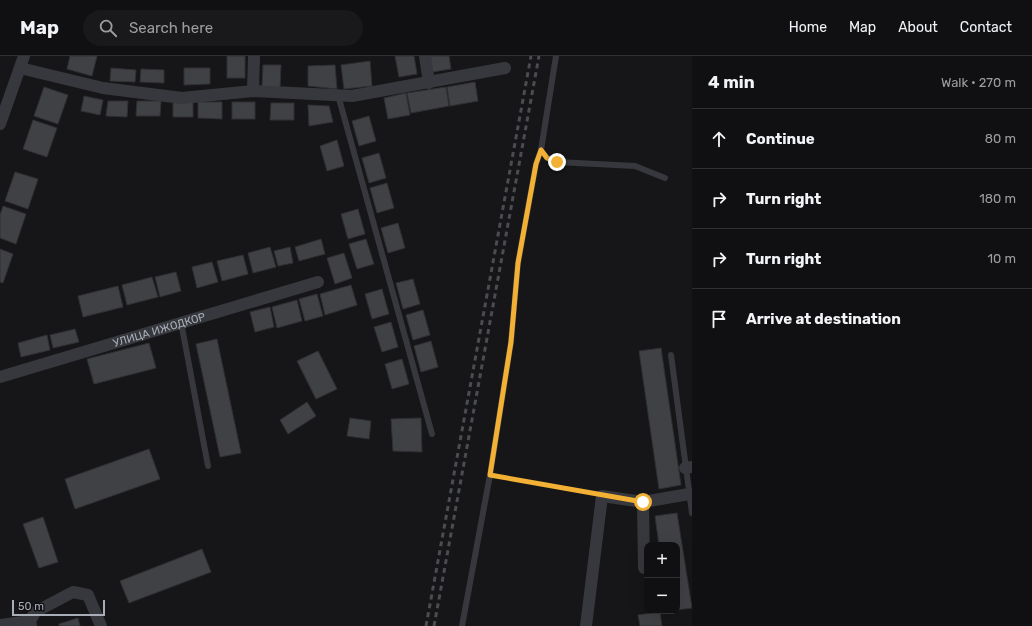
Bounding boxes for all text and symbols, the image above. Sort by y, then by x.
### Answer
search box [83,10,363,46]
text: Map [20,16,59,39]
icon: search [97,17,119,39]
text: Search here [129,19,213,37]
text: Home [789,19,827,36]
text: Map [849,19,876,36]
text: About [898,19,938,36]
text: Contact [960,19,1012,36]
text: 4 min [708,72,755,92]
text: Walk · 270 m [941,75,1016,90]
icon: ahead [708,128,730,150]
text: Continue [746,130,815,148]
text: 80 m [985,131,1016,146]
route end [548,153,566,171]
icon: right [708,188,730,210]
text: Turn right [746,190,821,208]
text: 180 m [979,191,1016,206]
icon: right [708,248,730,270]
text: Turn right [746,250,821,268]
text: 10 m [987,251,1016,266]
icon: arrive [708,308,730,330]
street label: УЛИЦА ИЖОДКОР [111,310,207,349]
text: Arrive at destination [746,310,901,328]
route start [634,493,652,511]
map controls [644,542,680,614]
button: + [644,542,680,578]
button: − [644,578,680,614]
scale bar [12,598,105,617]
text: 50 m [18,600,44,613]

